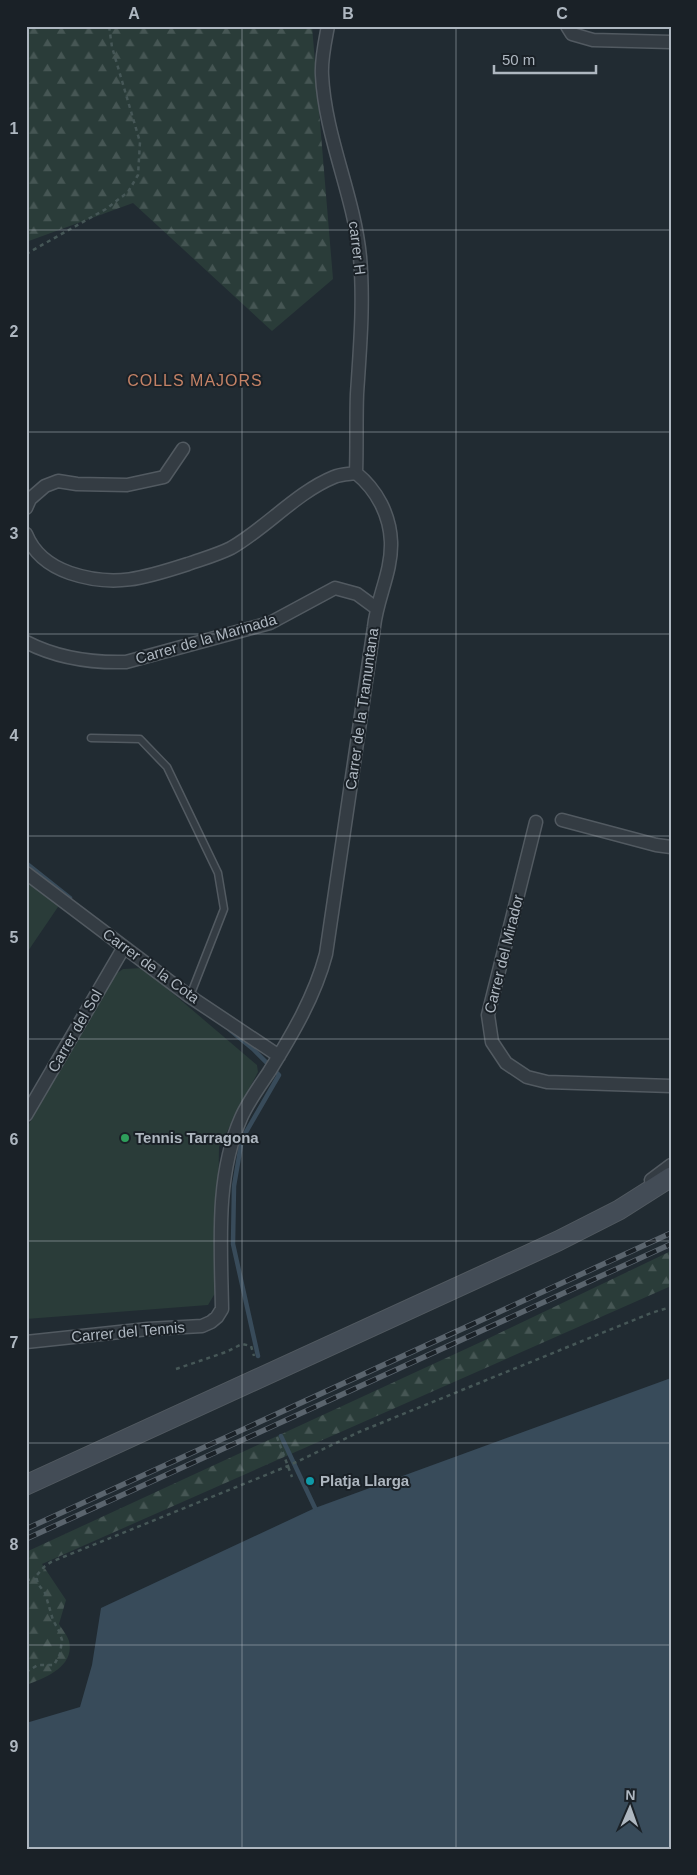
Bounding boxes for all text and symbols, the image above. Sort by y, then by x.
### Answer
text: A [128,5,140,22]
text: B [342,5,354,22]
text: C [556,5,568,22]
scale bar [494,42,597,74]
text: 50 m [502,51,535,68]
text: 1 [10,120,19,137]
street label: carrer H [346,220,369,276]
text: 2 [10,323,19,340]
district label: COLLS MAJORS [127,372,263,389]
text: 3 [10,525,19,542]
street label: Carrer de la Marinada [133,610,279,667]
street label: Carrer de la Tramuntana [342,626,381,791]
text: 4 [10,727,19,744]
street label: Carrer del Mirador [481,893,526,1015]
street label: Carrer de la Cota [100,925,203,1007]
text: 5 [10,929,19,946]
street label: Carrer del Sol [44,986,105,1075]
place label: Tennis Tarragona [135,1129,259,1146]
text: 6 [10,1131,19,1148]
marker: Tennis Tarragona [119,1132,131,1144]
street label: Carrer del Tennis [70,1318,185,1345]
text: 7 [10,1334,19,1351]
place label: Platja Llarga [320,1472,410,1489]
marker: Platja Llarga [304,1475,316,1487]
text: 8 [10,1536,19,1553]
text: 9 [10,1738,19,1755]
north arrow [604,1782,654,1832]
text: N [625,1787,636,1803]

